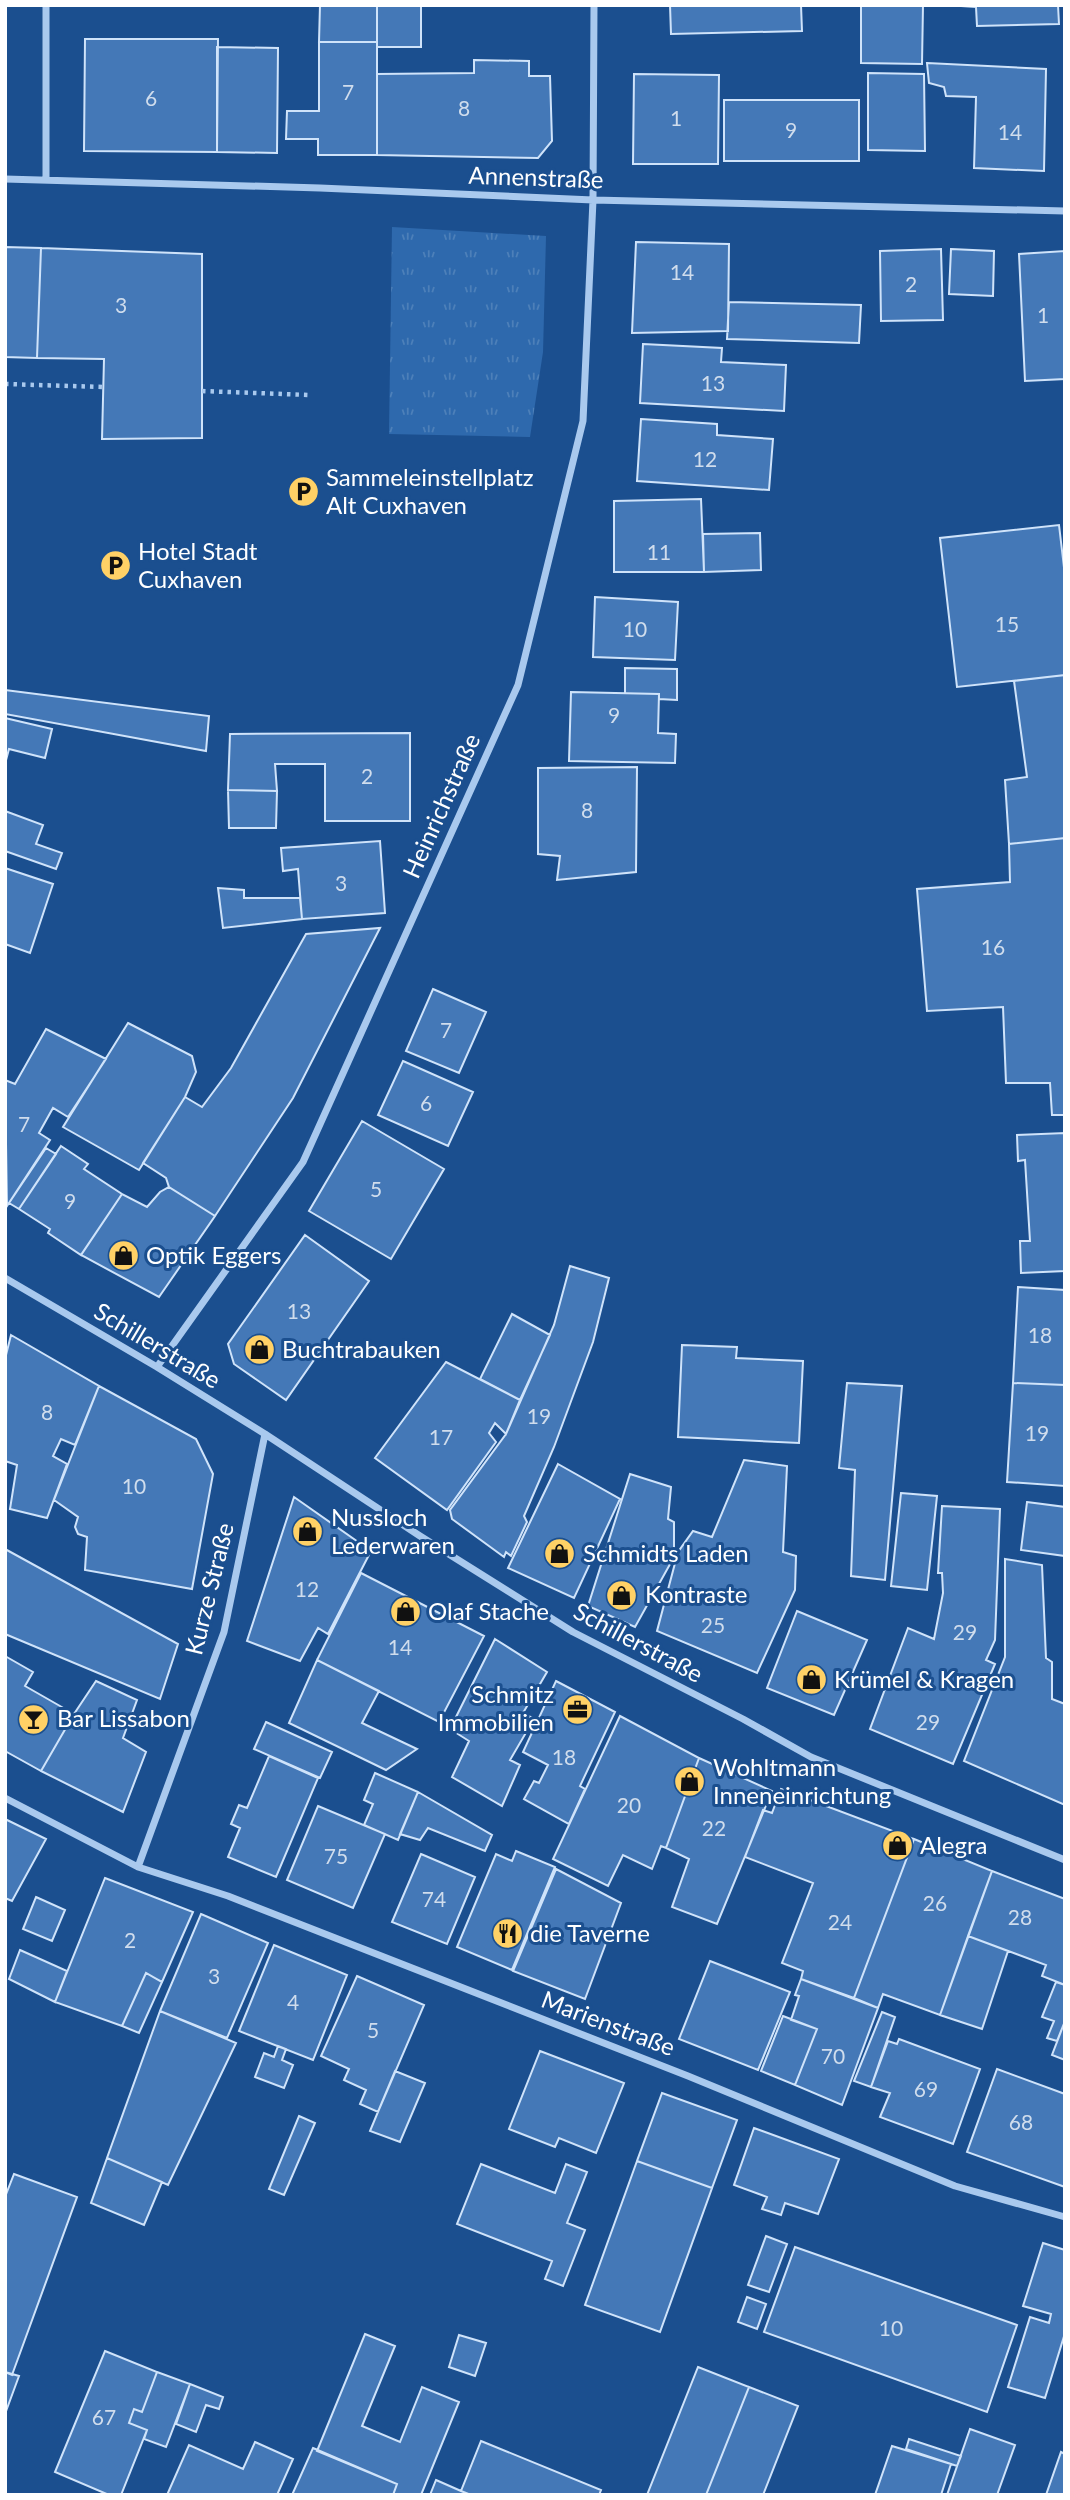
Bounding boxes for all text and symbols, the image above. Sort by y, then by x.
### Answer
house number: 7 [342,79,354,104]
house number: 6 [145,85,157,110]
house number: 8 [458,95,470,120]
house number: 1 [670,105,682,130]
house number: 9 [785,117,797,142]
house number: 14 [998,119,1022,144]
street label: Annenstraße [468,160,604,193]
house number: 14 [670,259,694,284]
house number: 2 [905,271,917,296]
house number: 3 [115,292,127,317]
house number: 1 [1037,302,1049,327]
house number: 13 [701,370,725,395]
house number: 12 [693,446,717,471]
place label: Sammeleinstellplatz Alt Cuxhaven [326,462,534,519]
parking icon: Sammeleinstellplatz Alt Cuxhaven [286,475,320,509]
place label: Hotel Stadt Cuxhaven [138,536,258,593]
house number: 11 [647,539,671,564]
parking icon: Hotel Stadt Cuxhaven [98,549,132,583]
house number: 15 [995,611,1019,636]
house number: 10 [623,616,647,641]
house number: 9 [608,702,620,727]
street label: Heinrichstraße [396,729,485,882]
house number: 2 [361,763,373,788]
house number: 8 [581,797,593,822]
house number: 3 [335,870,347,895]
house number: 16 [981,934,1005,959]
house number: 7 [440,1017,452,1042]
house number: 6 [420,1090,432,1115]
house number: 7 [18,1111,30,1136]
house number: 5 [370,1176,382,1201]
house number: 9 [64,1188,76,1213]
shop icon: Optik Eggers [106,1239,140,1273]
place label: Optik Eggers [146,1240,281,1269]
street label: Schillerstraße [89,1296,226,1394]
house number: 13 [287,1298,311,1323]
house number: 18 [1028,1322,1052,1347]
shop icon: Buchtrabauken [242,1333,276,1367]
place label: Buchtrabauken [282,1334,441,1363]
house number: 8 [41,1399,53,1424]
house number: 19 [527,1403,551,1428]
house number: 19 [1025,1420,1049,1445]
house number: 17 [429,1424,453,1449]
house number: 10 [122,1473,146,1498]
place label: Nussloch Lederwaren [331,1502,455,1559]
shop icon: Nussloch Lederwaren [291,1515,325,1549]
street label: Kurze Straße [178,1520,239,1658]
shop icon: Schmidts Laden [543,1537,577,1571]
place label: Schmidts Laden [583,1538,749,1567]
house number: 12 [295,1576,319,1601]
shop icon: Kontraste [605,1578,639,1612]
place label: Kontraste [645,1579,748,1608]
shop icon: Olaf Stache [388,1595,422,1629]
street label: Schillerstraße [569,1595,708,1688]
place label: Olaf Stache [428,1596,549,1625]
house number: 25 [701,1612,725,1637]
house number: 29 [953,1619,977,1644]
house number: 14 [388,1634,412,1659]
shop icon: Krümel & Kragen [794,1663,828,1697]
place label: Krümel & Kragen [834,1664,1014,1693]
place label: Schmitz Immobilien [438,1679,554,1736]
office icon: Schmitz Immobilien [560,1692,594,1726]
bar icon: Bar Lissabon [17,1702,51,1736]
place label: Bar Lissabon [57,1703,190,1732]
house number: 29 [916,1709,940,1734]
house number: 18 [552,1744,576,1769]
place label: Wohltmann Inneneinrichtung [713,1752,891,1809]
shop icon: Wohltmann Inneneinrichtung [673,1765,707,1799]
house number: 20 [617,1792,641,1817]
house number: 22 [702,1815,726,1840]
shop icon: Alegra [880,1829,914,1863]
place label: Alegra [920,1830,988,1859]
house number: 75 [324,1843,348,1868]
house number: 74 [422,1886,446,1911]
house number: 26 [923,1890,947,1915]
house number: 28 [1008,1904,1032,1929]
house number: 24 [828,1909,852,1934]
restaurant icon: die Taverne [490,1917,524,1951]
place label: die Taverne [530,1918,650,1947]
house number: 2 [124,1927,136,1952]
house number: 3 [208,1963,220,1988]
street label: Marienstraße [538,1984,679,2061]
house number: 4 [287,1989,299,2014]
house number: 5 [367,2017,379,2042]
house number: 70 [821,2043,845,2068]
house number: 69 [914,2076,938,2101]
house number: 68 [1009,2109,1033,2134]
house number: 10 [879,2315,903,2340]
house number: 67 [92,2404,116,2429]

